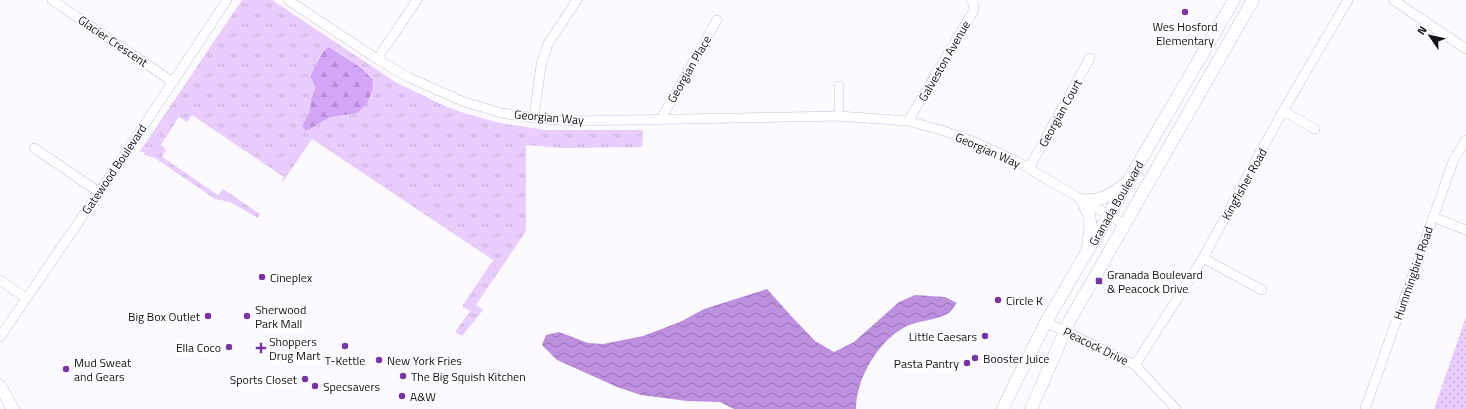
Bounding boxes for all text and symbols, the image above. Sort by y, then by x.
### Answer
marker: Wes Hosford Elementary [1180,7,1190,17]
street label: Glacier Crescent [74,11,152,72]
north arrow [1410,16,1450,56]
street label: Galveston Avenue [913,17,975,105]
place label: Wes Hosford Elementary [1152,17,1218,50]
text: N [1413,23,1430,38]
street label: Georgian Place [662,32,716,106]
street label: Georgian Court [1033,75,1087,151]
street label: Georgian Way [513,104,585,130]
street label: Gatewood Boulevard [77,120,151,218]
street label: Georgian Way [952,127,1024,173]
street label: Kingfisher Road [1216,145,1272,223]
street label: Granada Boulevard [1083,157,1148,249]
street label: Hummingbird Road [1388,224,1438,322]
place label: Granada Boulevard & Peacock Drive [1107,265,1203,298]
place label: Cineplex [270,268,313,287]
marker: Cineplex [257,272,267,282]
marker: Granada Boulevard & Peacock Drive [1094,276,1104,286]
place label: Circle K [1006,291,1043,310]
marker: Circle K [993,295,1003,305]
place label: Sherwood Park Mall [255,300,306,333]
place label: Big Box Outlet [128,307,201,326]
marker: Big Box Outlet [203,311,213,321]
marker: Sherwood Park Mall [242,311,252,321]
street label: Peacock Drive [1060,322,1132,370]
place label: Little Caesars [909,327,977,346]
marker: Little Caesars [980,331,990,341]
place label: Shoppers Drug Mart [269,332,321,365]
place label: Ella Coco [176,338,221,357]
marker: T-Kettle [340,341,350,351]
marker: Ella Coco [224,342,234,352]
marker: Shoppers Drug Mart [256,343,266,353]
place label: Booster Juice [983,349,1049,368]
place label: T-Kettle [325,351,365,370]
place label: New York Fries [387,351,462,370]
place label: Mud Sweat and Gears [74,353,132,386]
marker: Booster Juice [970,353,980,363]
place label: Pasta Pantry [894,354,959,373]
marker: New York Fries [374,355,384,365]
marker: Pasta Pantry [962,358,972,368]
marker: Mud Sweat and Gears [61,364,71,374]
place label: The Big Squish Kitchen [411,367,526,386]
place label: Sports Closet [230,370,298,389]
marker: The Big Squish Kitchen [398,371,408,381]
marker: Sports Closet [300,374,310,384]
place label: Specsavers [323,377,381,396]
marker: Specsavers [310,381,320,391]
place label: A&W [410,387,436,406]
marker: A&W [397,391,407,401]

